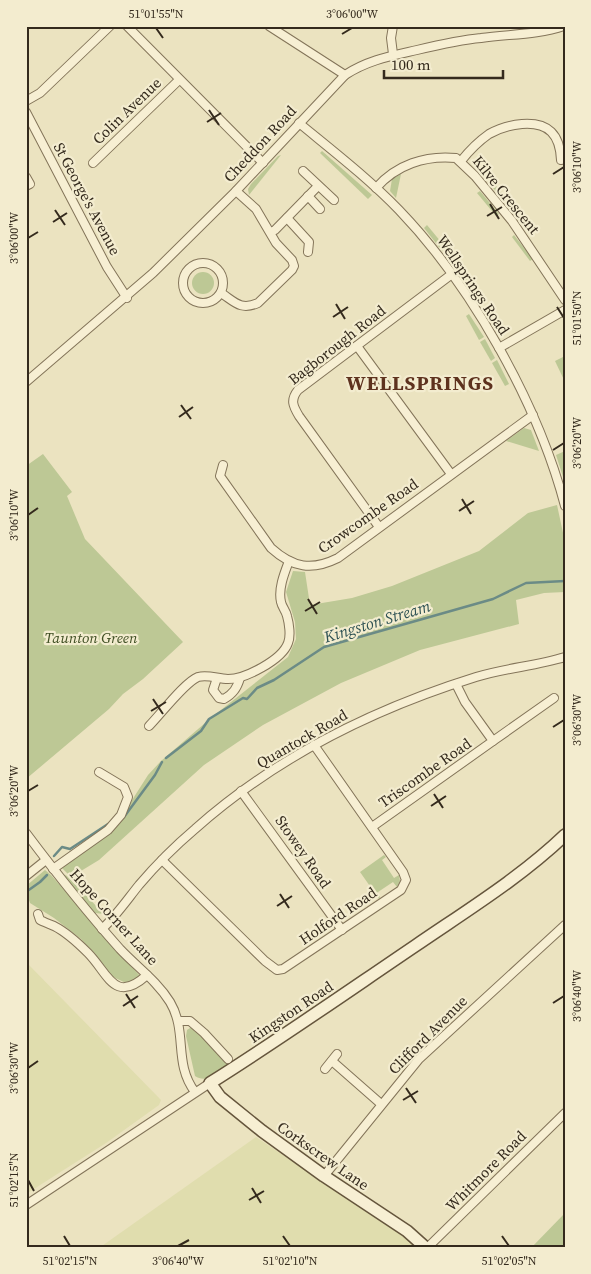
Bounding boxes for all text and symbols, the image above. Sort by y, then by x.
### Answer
text: 51°01'55"N [128,6,184,22]
text: 3°06'00"W [326,6,378,22]
scale bar [384,48,502,80]
text: 100 m [391,54,431,75]
street label: Colin Avenue [88,72,166,149]
street label: Cheddon Road [219,100,301,187]
street label: St George's Avenue [49,139,126,259]
text: 3°06'10"W [569,141,585,193]
street label: Kilve Crescent [468,151,545,239]
text: 3°06'00"W [6,212,22,264]
street label: Wellsprings Road [432,231,515,339]
text: 51°01'50"N [569,290,585,346]
street label: Bagborough Road [284,300,390,389]
district label: WELLSPRINGS [346,369,494,397]
text: 3°06'20"W [569,417,585,469]
street label: Crowcombe Road [313,473,422,558]
text: 3°06'10"W [6,489,22,541]
water label: Kingston Stream [320,594,433,648]
park label: Taunton Green [45,627,138,648]
text: 3°06'30"W [569,694,585,746]
street label: Quantock Road [252,704,352,773]
street label: Triscombe Road [374,733,476,812]
text: 3°06'20"W [6,765,22,817]
street label: Stowey Road [271,811,337,893]
street label: Hope Corner Lane [65,864,164,970]
street label: Holford Road [295,882,381,949]
text: 3°06'40"W [569,970,585,1022]
street label: Kingston Road [244,975,337,1048]
street label: Clifford Avenue [384,990,472,1079]
text: 3°06'30"W [6,1042,22,1094]
street label: Corkscrew Lane [273,1116,374,1195]
street label: Whitmore Road [441,1125,531,1216]
text: 51°02'15"N [6,1152,22,1208]
text: 51°02'15"N [42,1253,98,1269]
text: 3°06'40"W [152,1253,204,1269]
text: 51°02'10"N [262,1253,318,1269]
text: 51°02'05"N [481,1253,537,1269]

